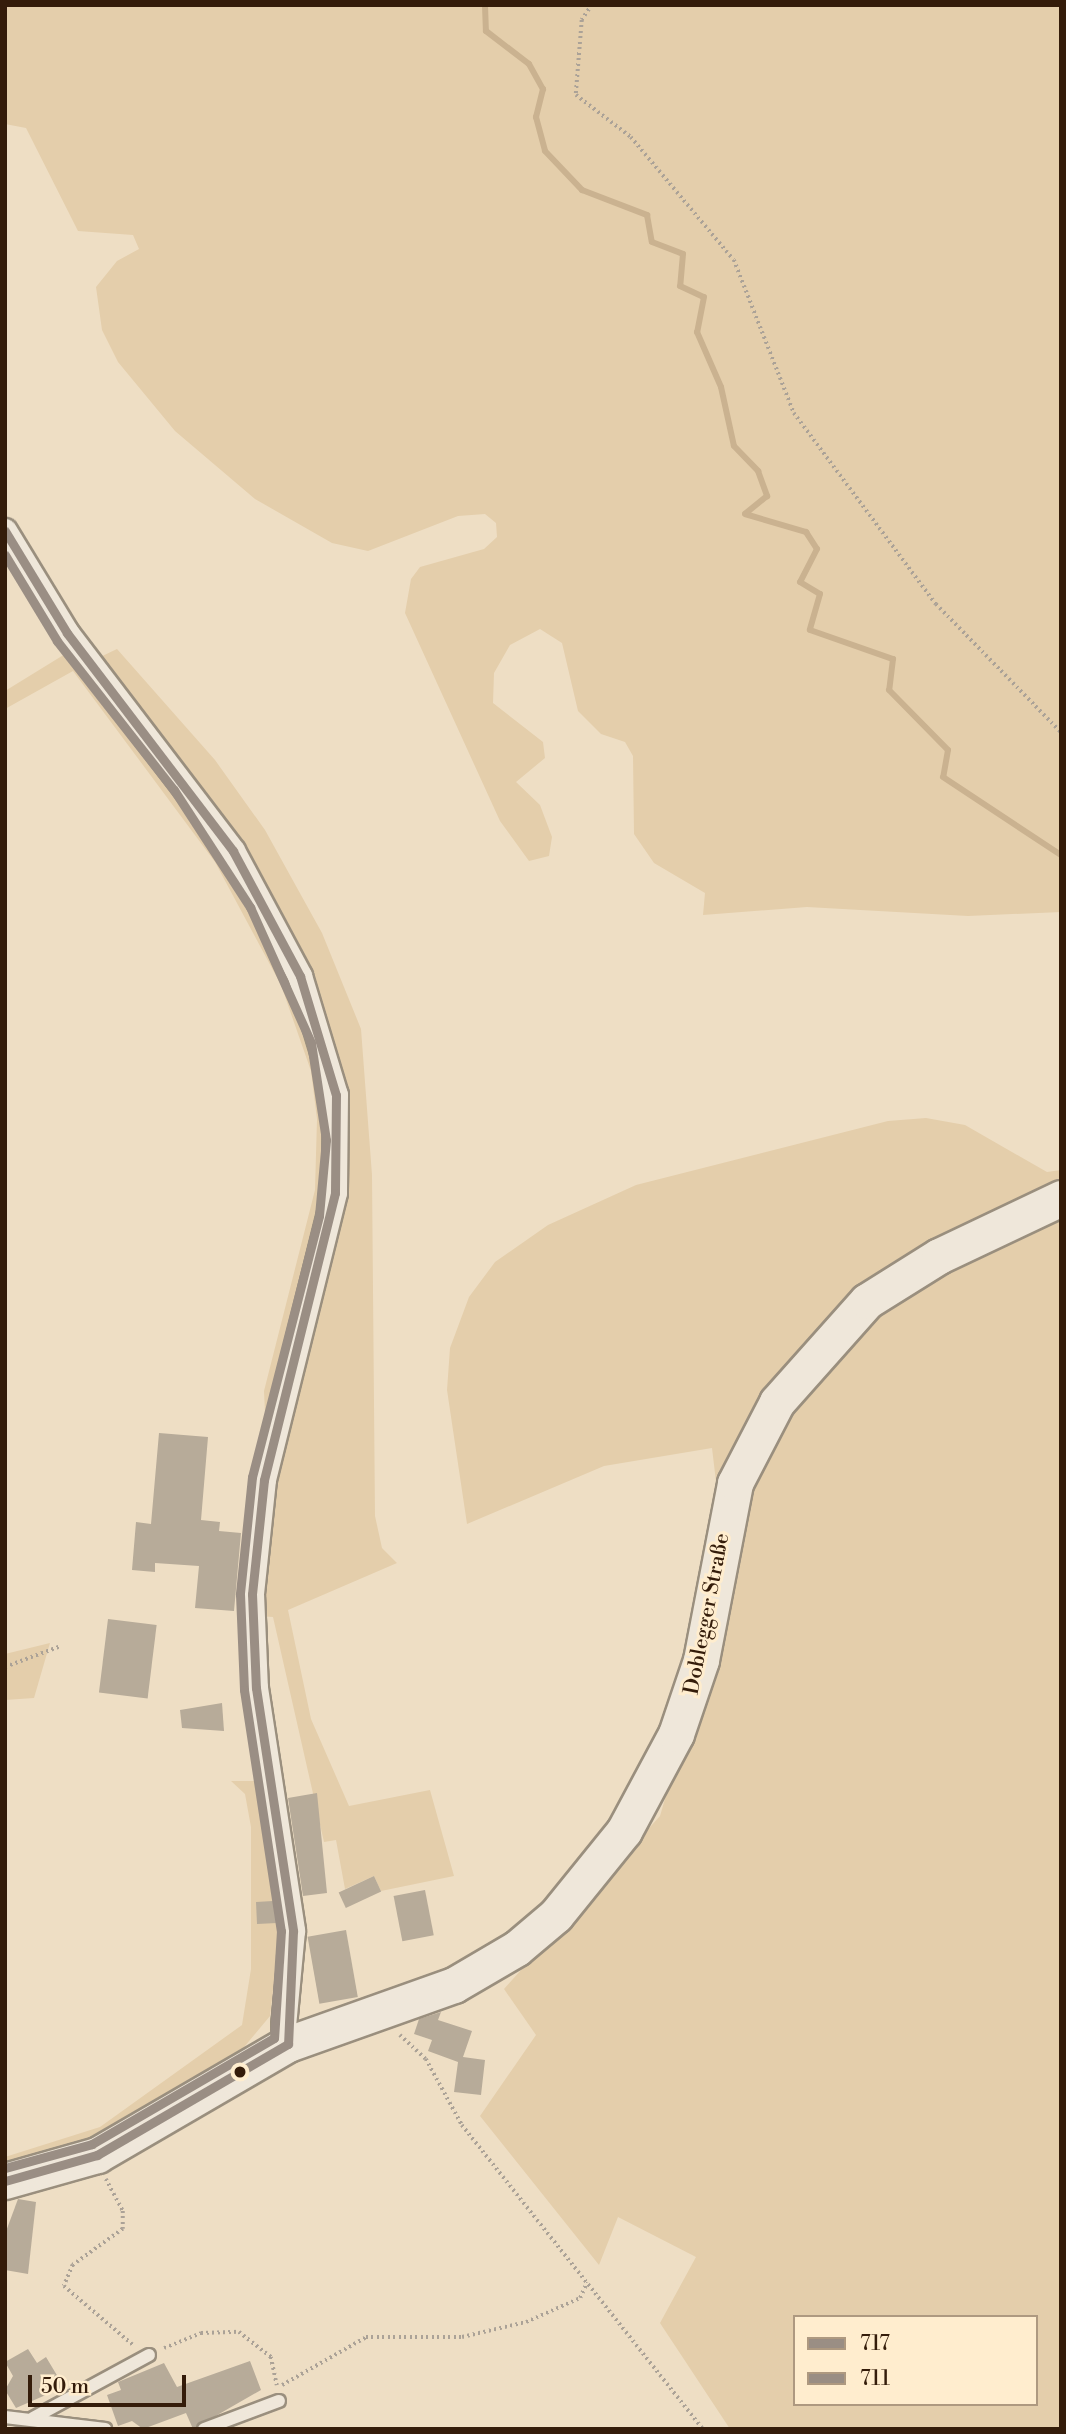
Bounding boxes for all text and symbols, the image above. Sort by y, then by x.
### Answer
street label: Doblegger Straße [679,1531,735,1697]
unlabelled marker [233,2065,247,2079]
legend [793,2315,1038,2406]
text: 717 [860,2331,890,2357]
scale bar [32,2360,189,2404]
text: 711 [860,2366,890,2392]
text: 50 m [41,2374,89,2400]

